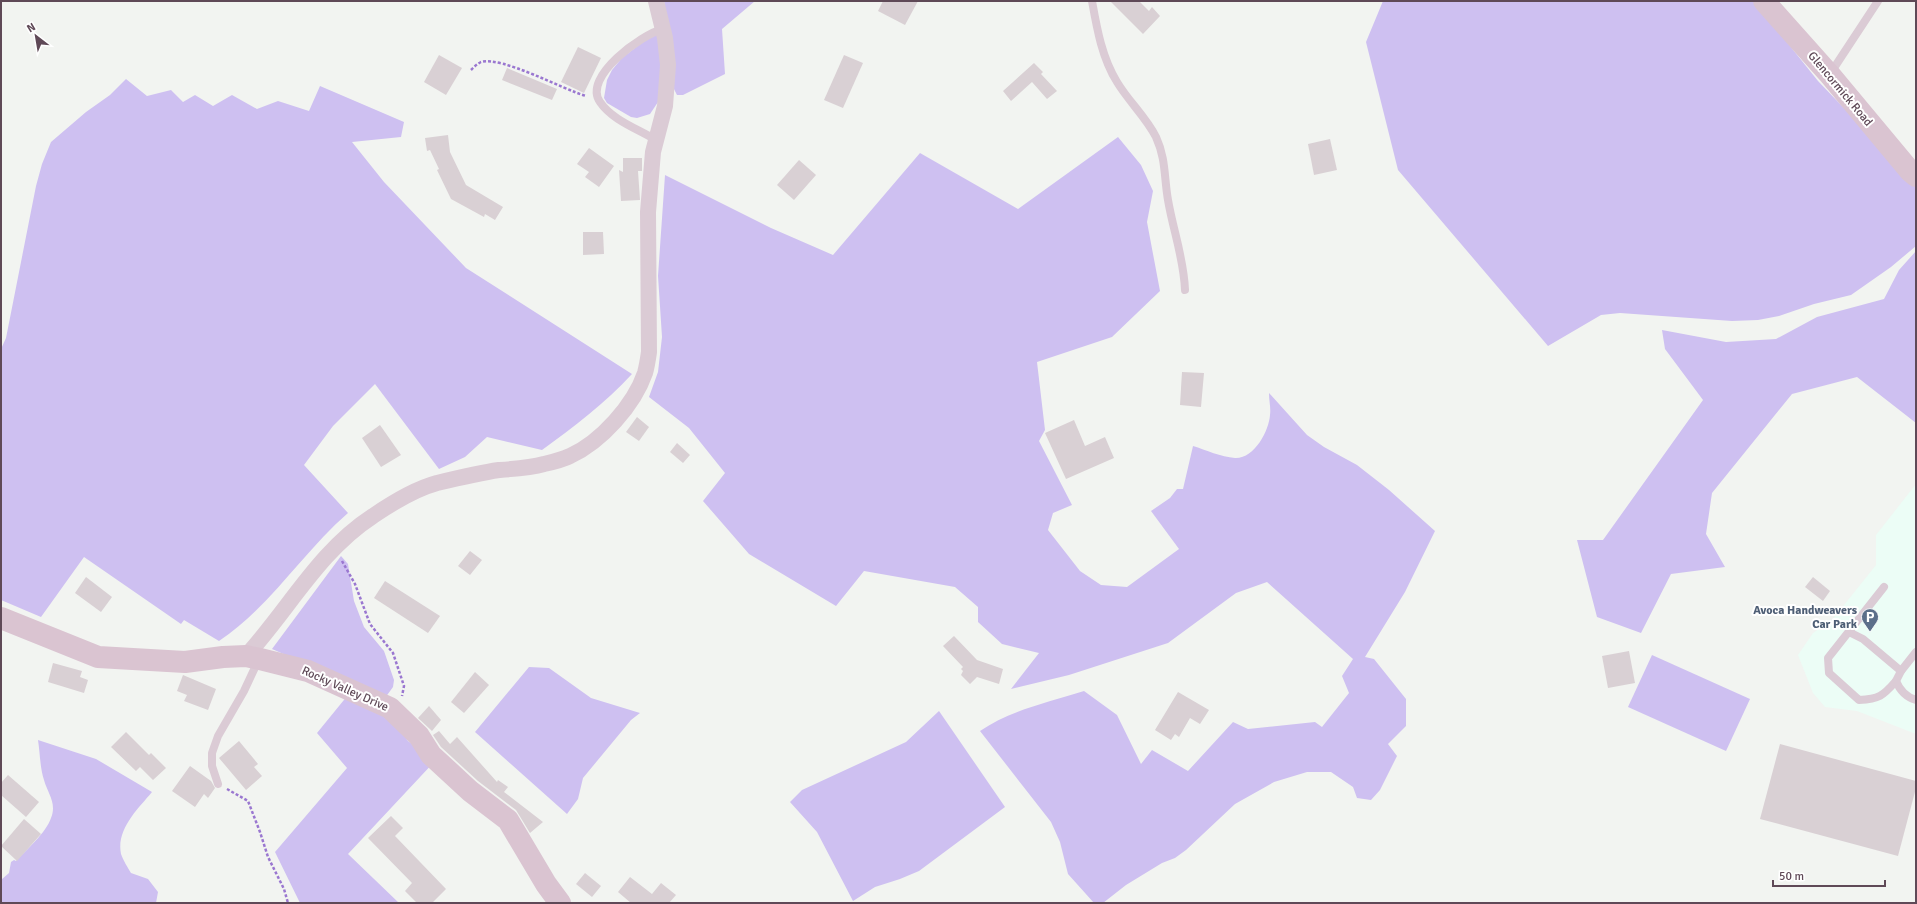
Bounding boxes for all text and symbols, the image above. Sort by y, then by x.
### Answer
north arrow [16,16,56,56]
text: N [24,20,38,35]
street label: Glencormick Road [1804,49,1876,129]
place label: Avoca Handweavers Car Park [1753,603,1858,632]
parking icon: Avoca Handweavers Car Park [1860,607,1880,632]
street label: Rocky Valley Drive [299,663,391,715]
scale bar [1773,862,1885,888]
text: 50 m [1779,869,1804,884]

